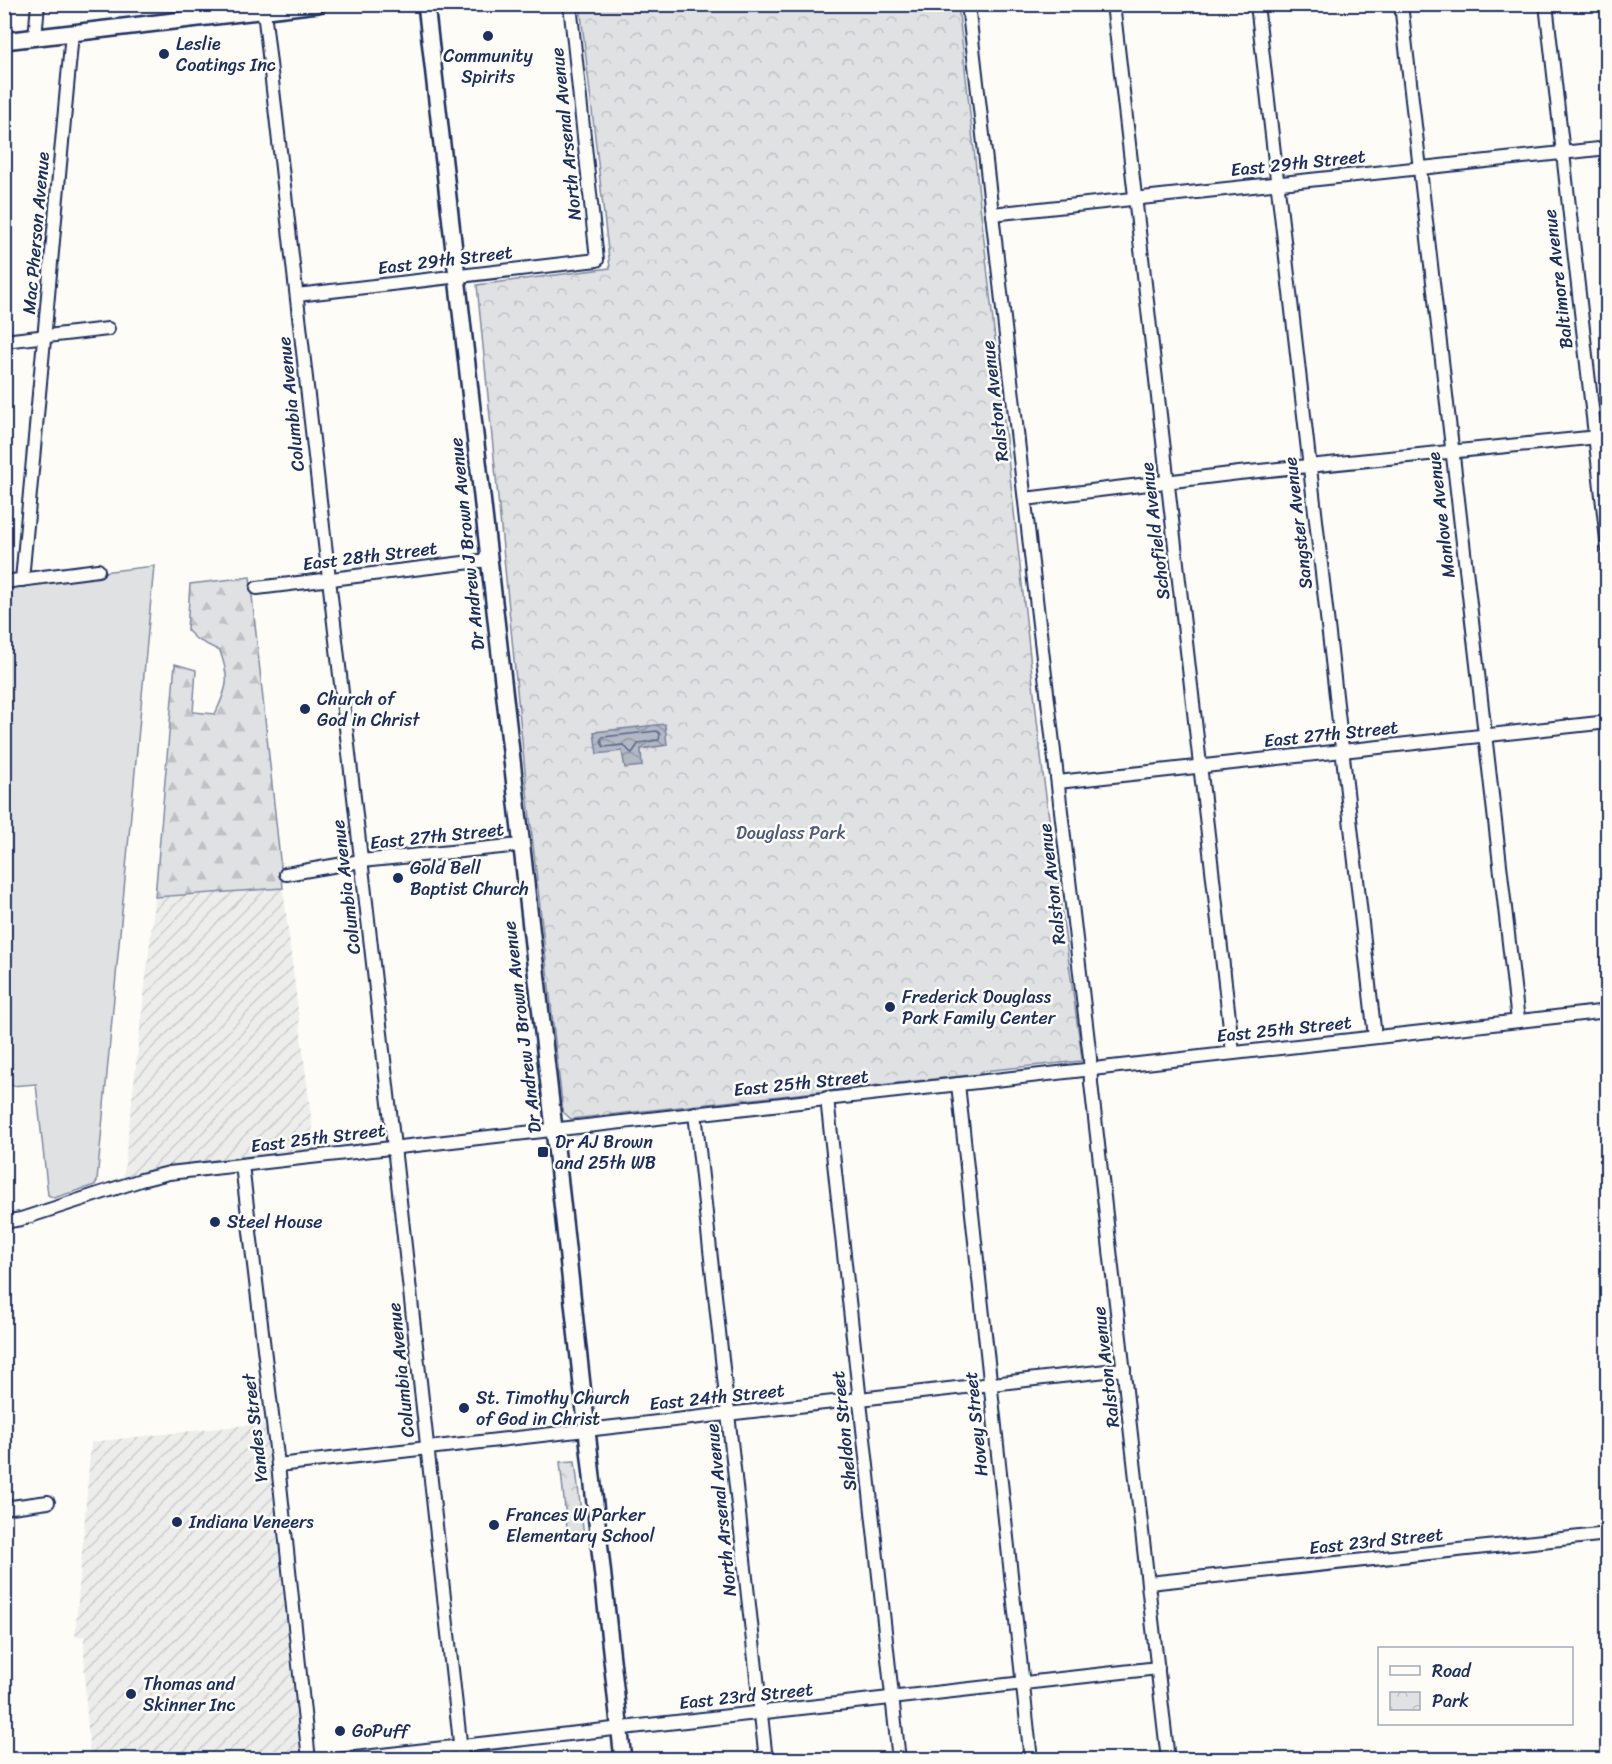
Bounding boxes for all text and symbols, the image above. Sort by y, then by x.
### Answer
place label: Leslie Coatings Inc [176,28,276,81]
marker: Community Spirits [481,29,495,43]
place label: Community Spirits [443,40,533,93]
street label: North Arsenal Avenue [541,46,591,222]
marker: Leslie Coatings Inc [157,47,171,61]
street label: East 29th Street [1229,140,1367,186]
street label: Mac Pherson Avenue [13,150,59,316]
street label: Baltimore Avenue [1534,207,1582,351]
street label: East 29th Street [376,236,514,284]
street label: Columbia Avenue [268,335,314,473]
street label: Ralston Avenue [972,339,1018,463]
street label: Dr Andrew J Brown Avenue [440,436,494,652]
street label: Manlove Avenue [1417,450,1465,580]
street label: Sangster Avenue [1274,455,1322,591]
street label: Schofield Avenue [1131,460,1179,602]
street label: East 28th Street [301,532,439,580]
place label: Church of God in Christ [317,683,420,736]
marker: Church of God in Christ [298,702,312,716]
street label: East 27th Street [1262,711,1400,757]
street label: East 27th Street [368,813,506,859]
park label: Douglass Park [736,817,846,849]
street label: Columbia Avenue [322,818,370,956]
street label: Ralston Avenue [1029,822,1075,946]
place label: Gold Bell Baptist Church [410,852,529,905]
marker: Gold Bell Baptist Church [391,871,405,885]
street label: Dr Andrew J Brown Avenue [493,919,551,1135]
place label: Frederick Douglass Park Family Center [902,981,1057,1034]
marker: Frederick Douglass Park Family Center [883,1000,897,1014]
street label: East 25th Street [1215,1006,1353,1052]
street label: East 25th Street [732,1060,870,1106]
street label: East 25th Street [249,1114,387,1162]
place label: Dr AJ Brown and 25th WB [555,1126,656,1179]
marker: Dr AJ Brown and 25th WB [536,1145,550,1159]
place label: Steel House [227,1206,322,1238]
marker: Steel House [208,1215,222,1229]
street label: Columbia Avenue [378,1301,424,1439]
street label: Ralston Avenue [1083,1305,1129,1429]
street label: Sheldon Street [822,1369,866,1493]
street label: Hovey Street [955,1370,997,1478]
street label: Yandes Street [232,1371,278,1484]
street label: East 24th Street [648,1374,786,1420]
place label: St. Timothy Church of God in Christ [476,1382,630,1435]
marker: St. Timothy Church of God in Christ [457,1401,471,1415]
street label: North Arsenal Avenue [696,1422,746,1598]
place label: Frances W Parker Elementary School [506,1499,655,1552]
place label: Indiana Veneers [188,1506,314,1538]
marker: Indiana Veneers [170,1515,184,1529]
marker: Frances W Parker Elementary School [487,1518,501,1532]
street label: East 23rd Street [1307,1518,1445,1564]
legend [1378,1647,1573,1725]
text: Road [1432,1655,1472,1687]
place label: Thomas and Skinner Inc [143,1668,236,1721]
street label: East 23rd Street [677,1673,815,1719]
text: Park [1432,1685,1469,1717]
marker: Thomas and Skinner Inc [124,1687,138,1701]
place label: GoPuff [352,1715,412,1747]
marker: GoPuff [333,1724,347,1738]

